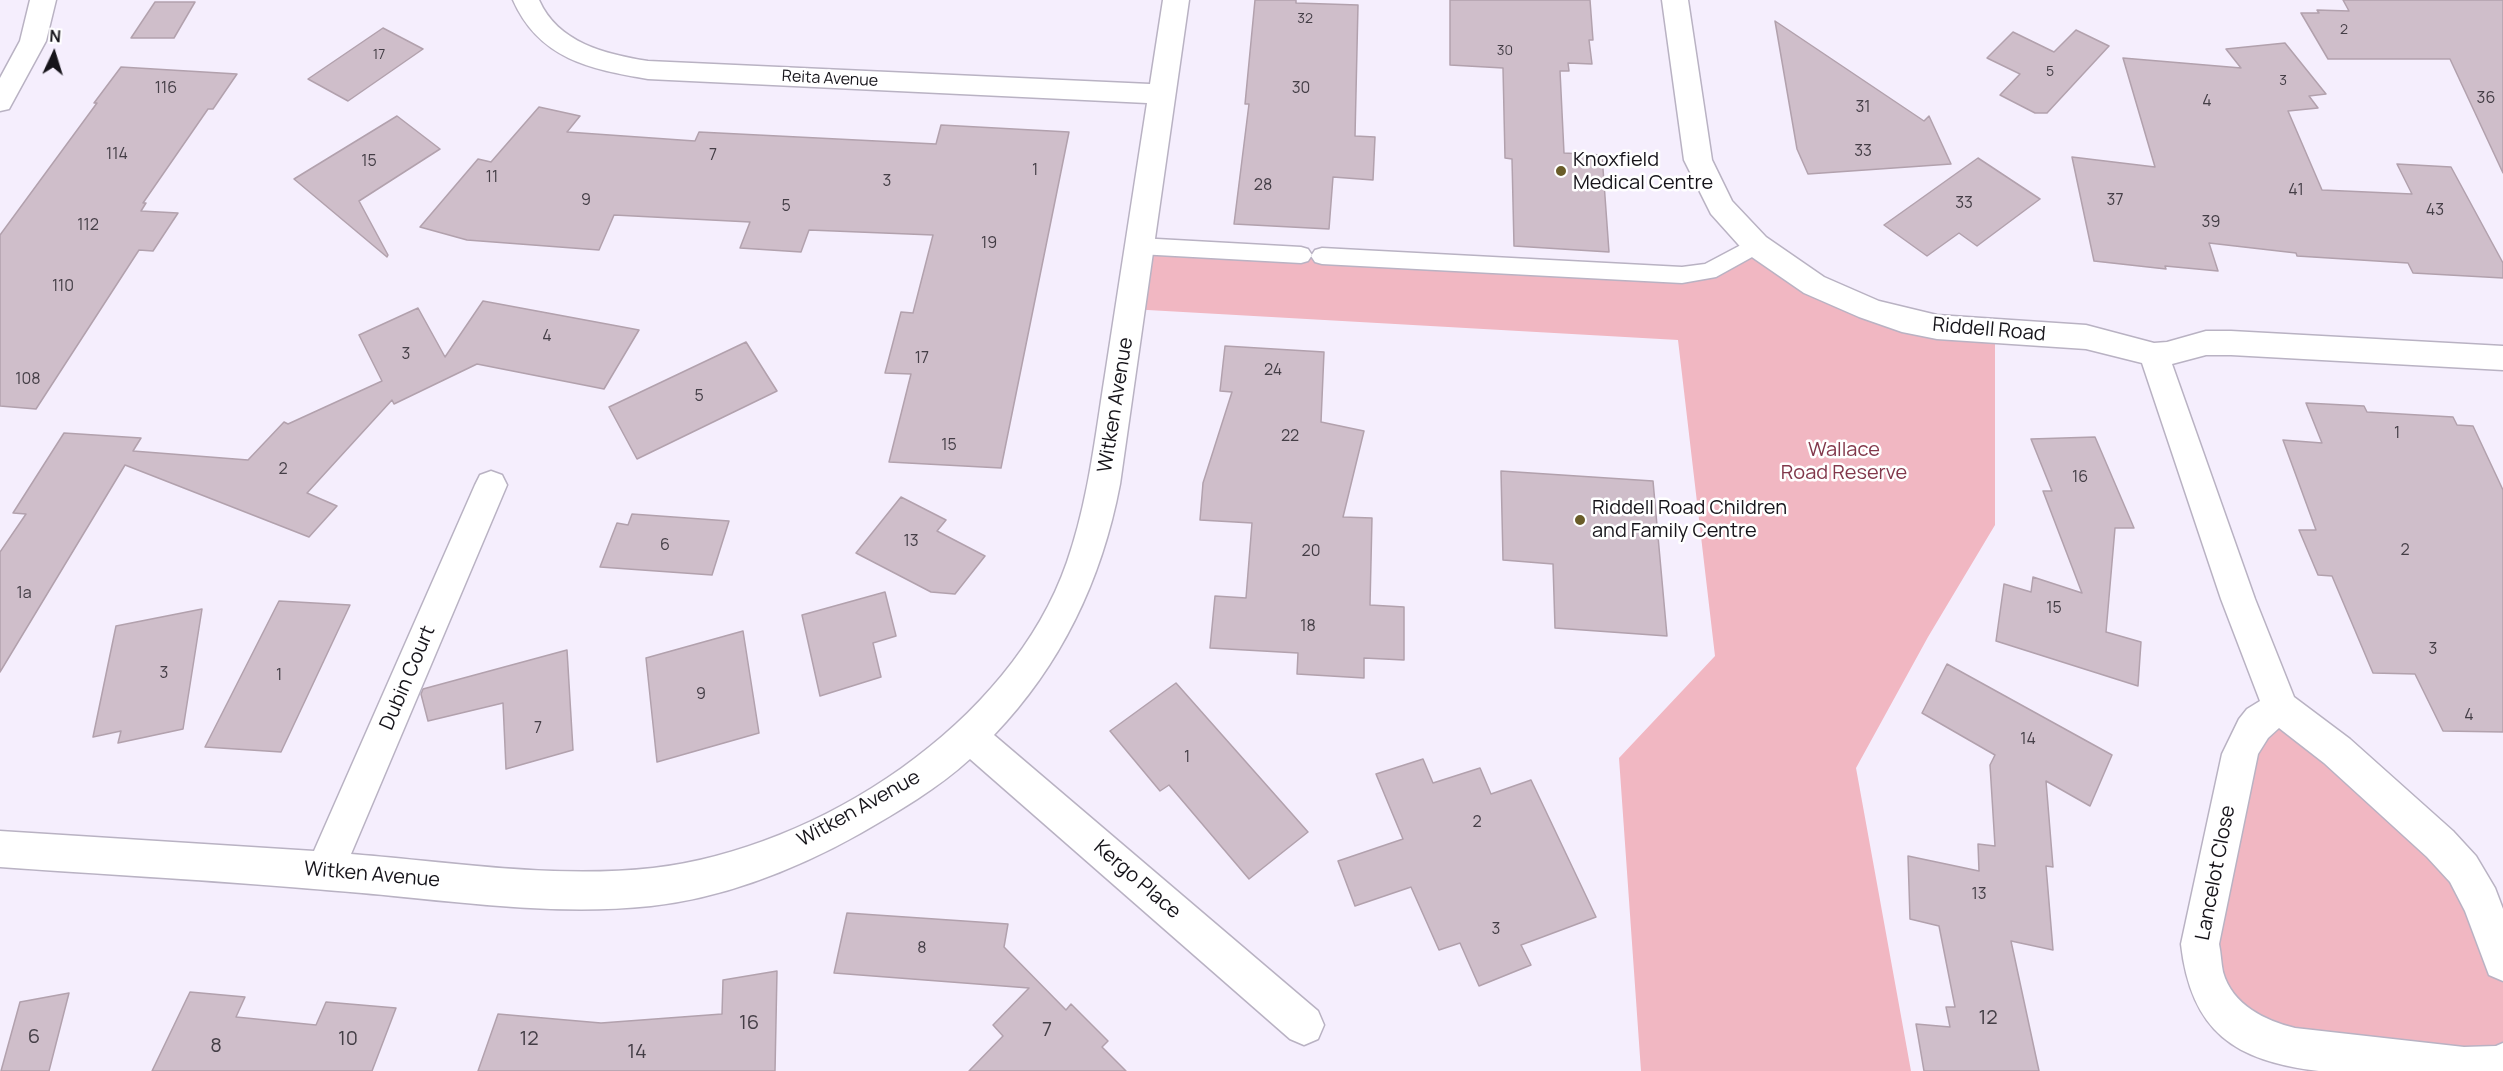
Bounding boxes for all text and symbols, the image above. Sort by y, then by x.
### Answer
house number: 32 [1297,11,1313,27]
house number: 2 [2340,22,2348,38]
north arrow [24,24,84,84]
text: N [49,25,62,47]
house number: 30 [1497,43,1513,59]
house number: 17 [373,47,385,63]
house number: 5 [2046,64,2054,80]
street label: Reita Avenue [781,67,879,91]
house number: 3 [2279,73,2287,89]
house number: 116 [155,79,177,99]
house number: 30 [1292,79,1310,99]
house number: 36 [2477,89,2495,109]
house number: 4 [2202,92,2212,112]
house number: 31 [1855,98,1871,118]
house number: 33 [1854,142,1872,162]
house number: 114 [106,145,128,165]
house number: 7 [709,146,717,166]
place label: Knoxfield Medical Centre [1573,148,1713,195]
house number: 15 [361,152,377,172]
house number: 1 [1032,161,1038,181]
marker: Knoxfield Medical Centre [1554,164,1568,178]
house number: 11 [486,168,498,188]
house number: 3 [883,172,891,192]
house number: 28 [1254,176,1272,196]
house number: 41 [2288,181,2304,201]
house number: 9 [581,191,591,211]
house number: 37 [2107,191,2123,211]
house number: 33 [1955,194,1973,214]
house number: 5 [781,197,791,217]
house number: 43 [2426,201,2444,221]
house number: 39 [2202,213,2220,233]
house number: 112 [77,216,99,236]
house number: 19 [981,234,997,254]
house number: 110 [52,277,74,297]
street label: Riddell Road [1931,313,2047,347]
house number: 4 [542,327,552,347]
street label: Witken Avenue [1093,336,1139,474]
house number: 3 [402,345,410,365]
house number: 17 [915,349,929,369]
house number: 24 [1264,361,1282,381]
house number: 108 [15,370,41,390]
house number: 5 [694,387,704,407]
house number: 1 [2394,424,2400,444]
house number: 22 [1281,427,1299,447]
house number: 15 [941,436,957,456]
park label: Wallace Road Reserve [1781,438,1907,485]
house number: 2 [278,460,288,480]
house number: 16 [2072,468,2088,488]
place label: Riddell Road Children and Family Centre [1592,496,1787,543]
marker: Riddell Road Children and Family Centre [1573,513,1587,527]
house number: 13 [903,532,919,552]
house number: 6 [660,536,670,556]
house number: 2 [2400,541,2410,561]
house number: 20 [1302,542,1320,562]
house number: 1a [16,584,32,604]
house number: 15 [2046,599,2062,619]
house number: 18 [1300,617,1316,637]
street label: Dubin Court [375,622,441,734]
house number: 3 [2429,640,2437,660]
house number: 3 [160,664,168,684]
house number: 1 [276,666,282,686]
house number: 9 [696,685,706,705]
house number: 4 [2464,706,2474,726]
house number: 7 [534,719,542,739]
house number: 14 [2020,730,2036,750]
house number: 1 [1184,748,1190,768]
street label: Witken Avenue [794,765,924,853]
street label: Lancelot Close [2191,803,2241,943]
house number: 2 [1472,813,1482,833]
street label: Kergo Place [1089,836,1185,924]
street label: Witken Avenue [303,857,441,893]
house number: 13 [1971,885,1987,905]
house number: 3 [1492,920,1500,940]
house number: 8 [917,939,927,959]
house number: 12 [1978,1006,1998,1030]
house number: 16 [739,1011,759,1035]
house number: 7 [1042,1018,1052,1042]
house number: 6 [28,1025,40,1049]
house number: 10 [338,1027,358,1051]
house number: 12 [519,1027,539,1051]
house number: 8 [210,1034,222,1058]
house number: 14 [627,1040,647,1064]

